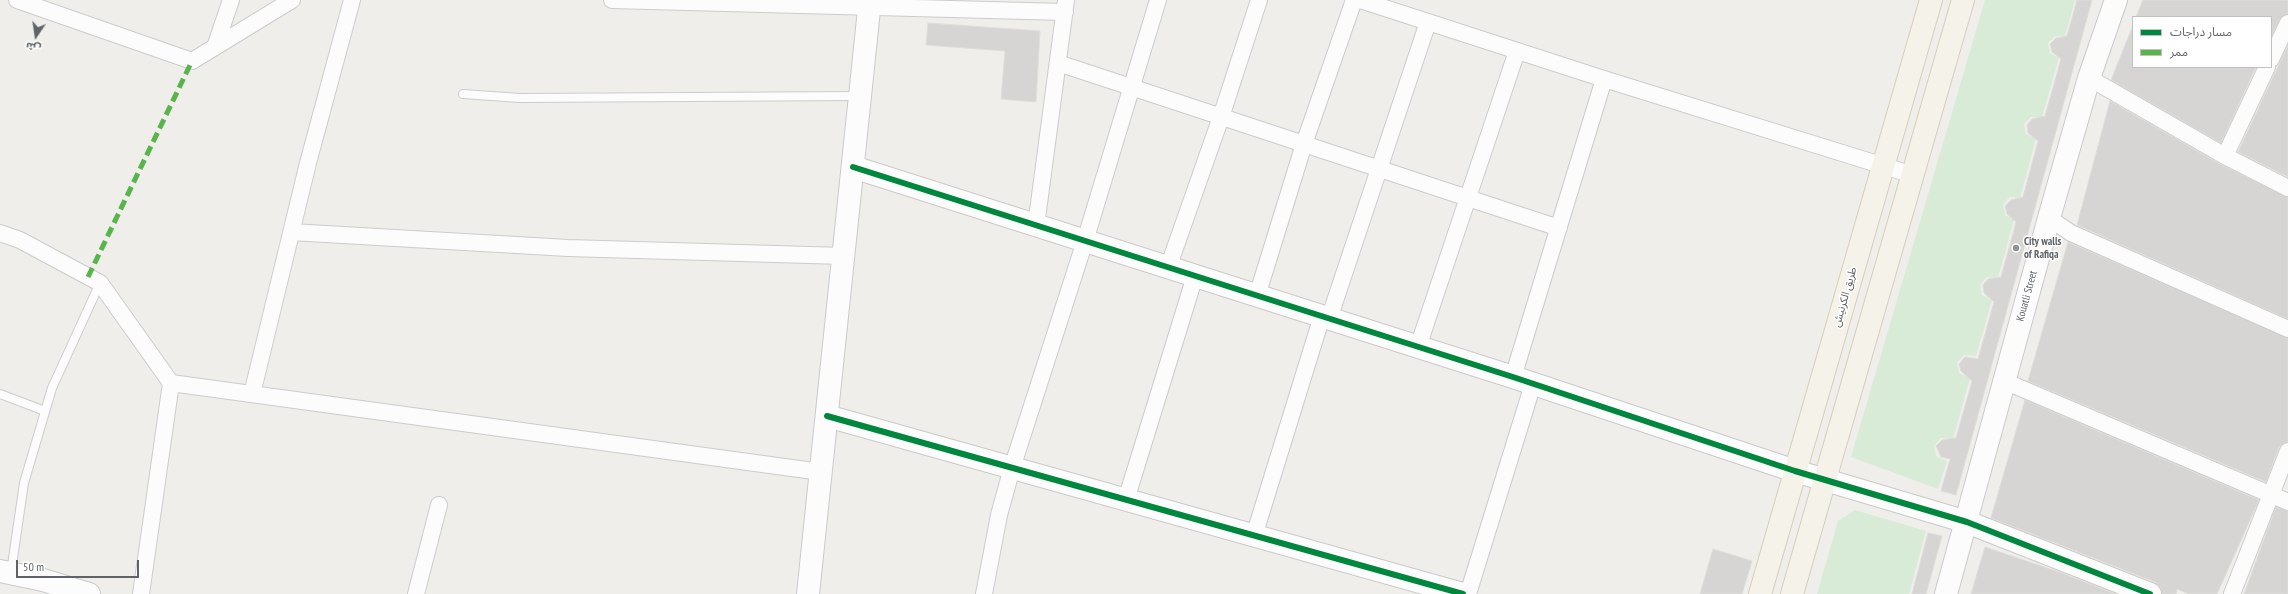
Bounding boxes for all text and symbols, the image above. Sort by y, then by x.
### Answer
north arrow [16,16,56,56]
legend [2132,16,2272,68]
text: مسار دراجات [2170,24,2232,39]
text: ش [24,39,42,56]
text: ممر [2170,44,2188,59]
place label: City walls of Rafiqa [2024,235,2061,261]
marker: City walls of Rafiqa [2011,243,2021,253]
street label: طريق الكرنيش [1830,265,1860,329]
street label: Kouatli Street [2014,269,2040,323]
scale bar [18,552,141,578]
text: 50 m [23,559,44,574]

